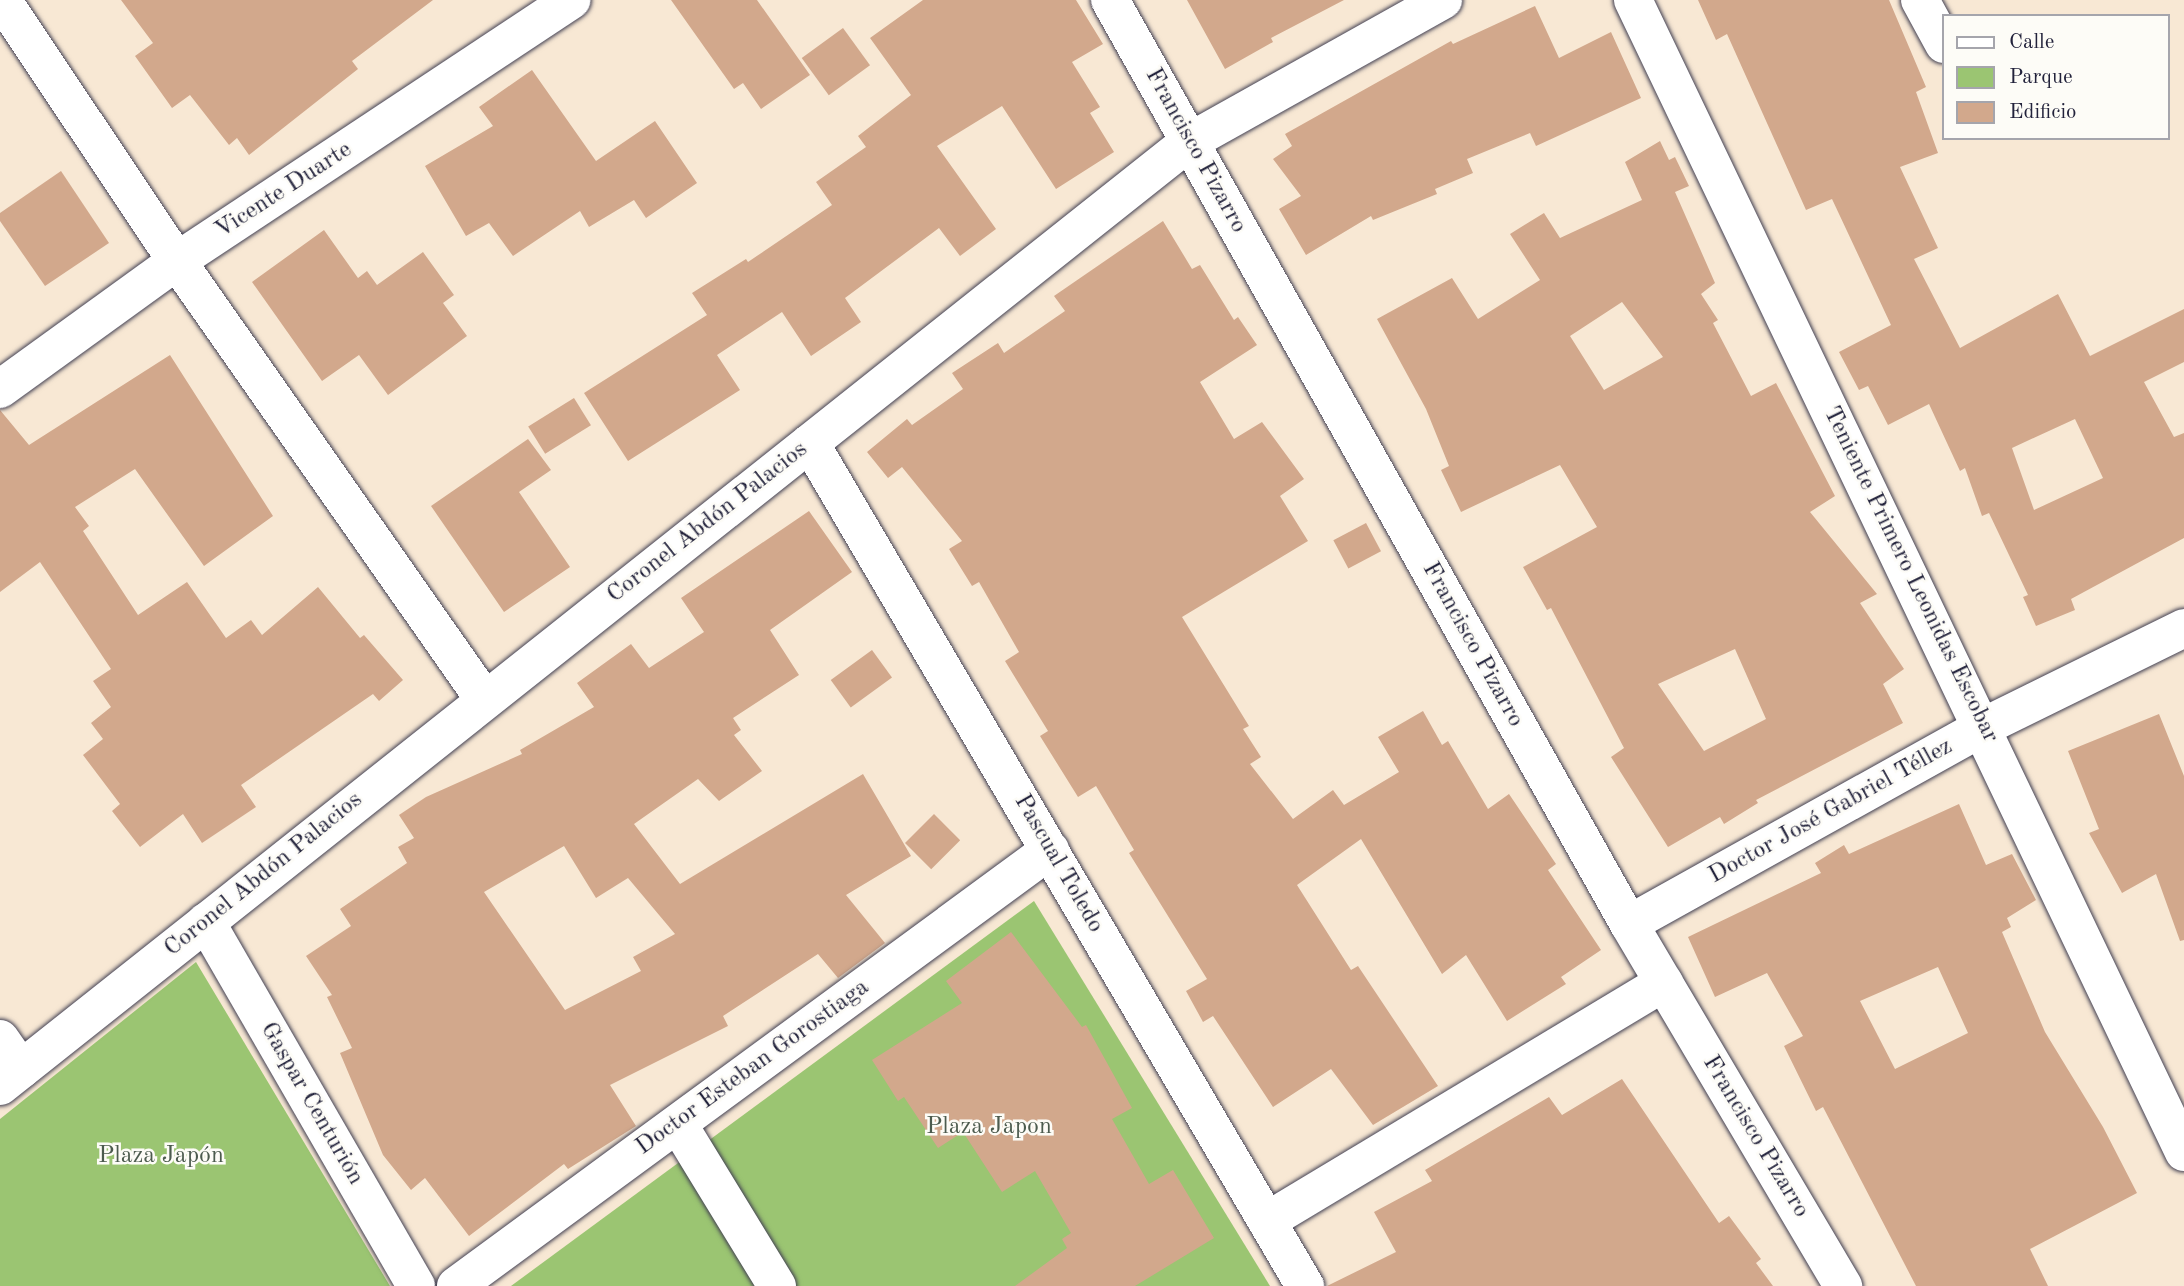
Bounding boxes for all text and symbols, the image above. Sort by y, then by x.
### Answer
legend [1942,14,2170,140]
text: Calle [2009,32,2054,53]
street label: Francisco Pizarro [1138,63,1252,239]
text: Parque [2009,67,2073,88]
text: Edificio [2009,102,2077,123]
street label: Vicente Duarte [210,136,358,246]
street label: Teniente Primero Leonidas Escobar [1816,402,2004,748]
street label: Coronel Abdón Palacios [602,436,814,610]
street label: Francisco Pizarro [1415,557,1529,733]
street label: Doctor José Gabriel Téllez [1704,733,1958,891]
street label: Coronel Abdón Palacios [159,786,369,964]
street label: Pascual Toledo [1007,790,1109,938]
street label: Doctor Esteban Gorostiaga [631,974,875,1162]
street label: Gaspar Centurión [253,1018,369,1190]
street label: Francisco Pizarro [1695,1051,1815,1223]
park label: Plaza Japon [926,1114,1052,1142]
park label: Plaza Japón [98,1143,224,1171]

